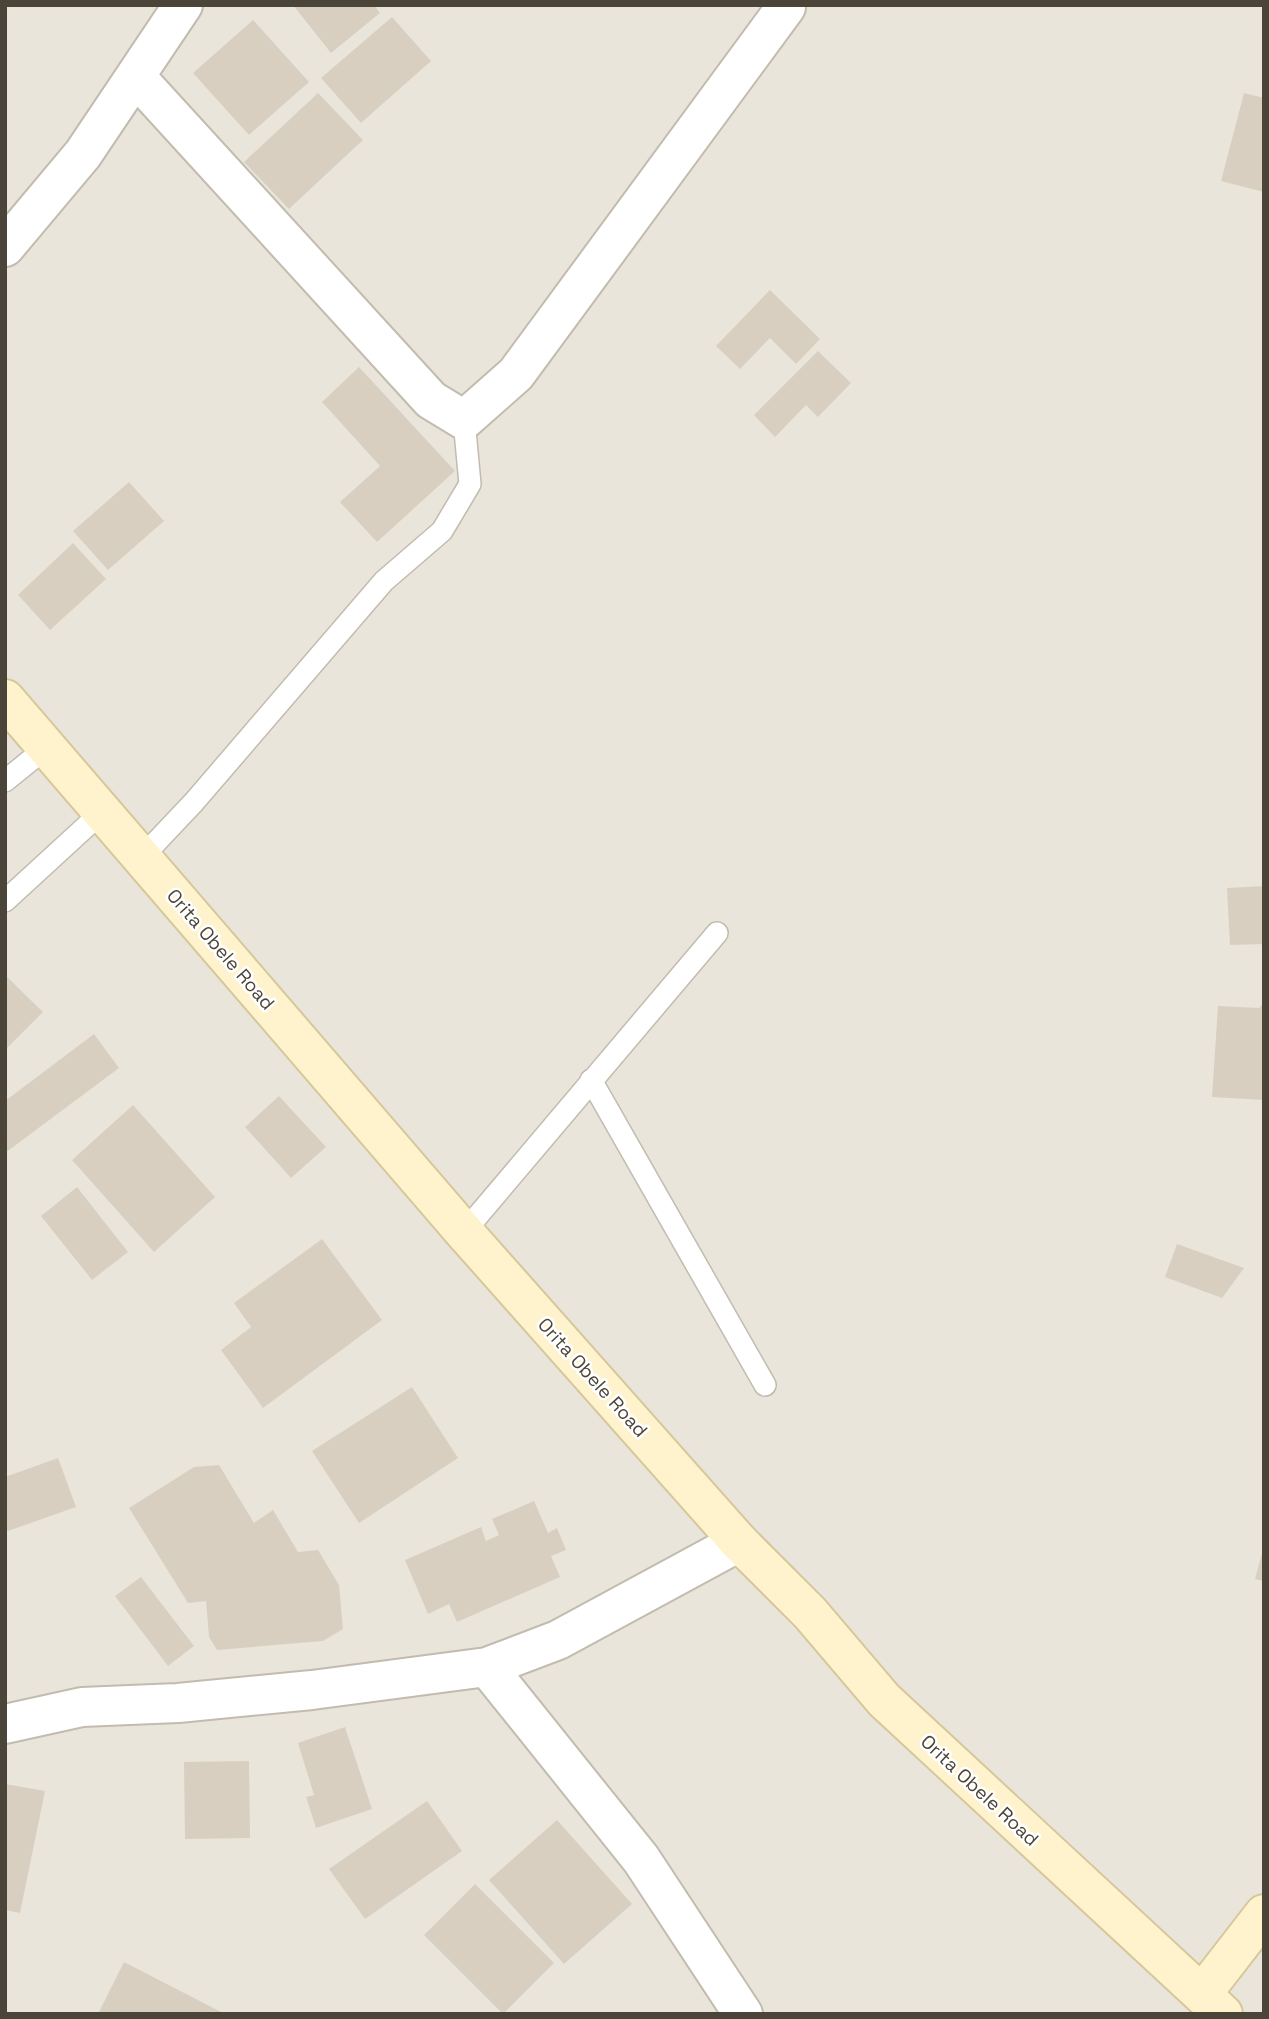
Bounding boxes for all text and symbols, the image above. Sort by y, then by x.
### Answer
street label: Orita Obele Road [161,884,280,1015]
street label: Orita Obele Road [532,1312,653,1442]
street label: Orita Obele Road [915,1729,1044,1852]

